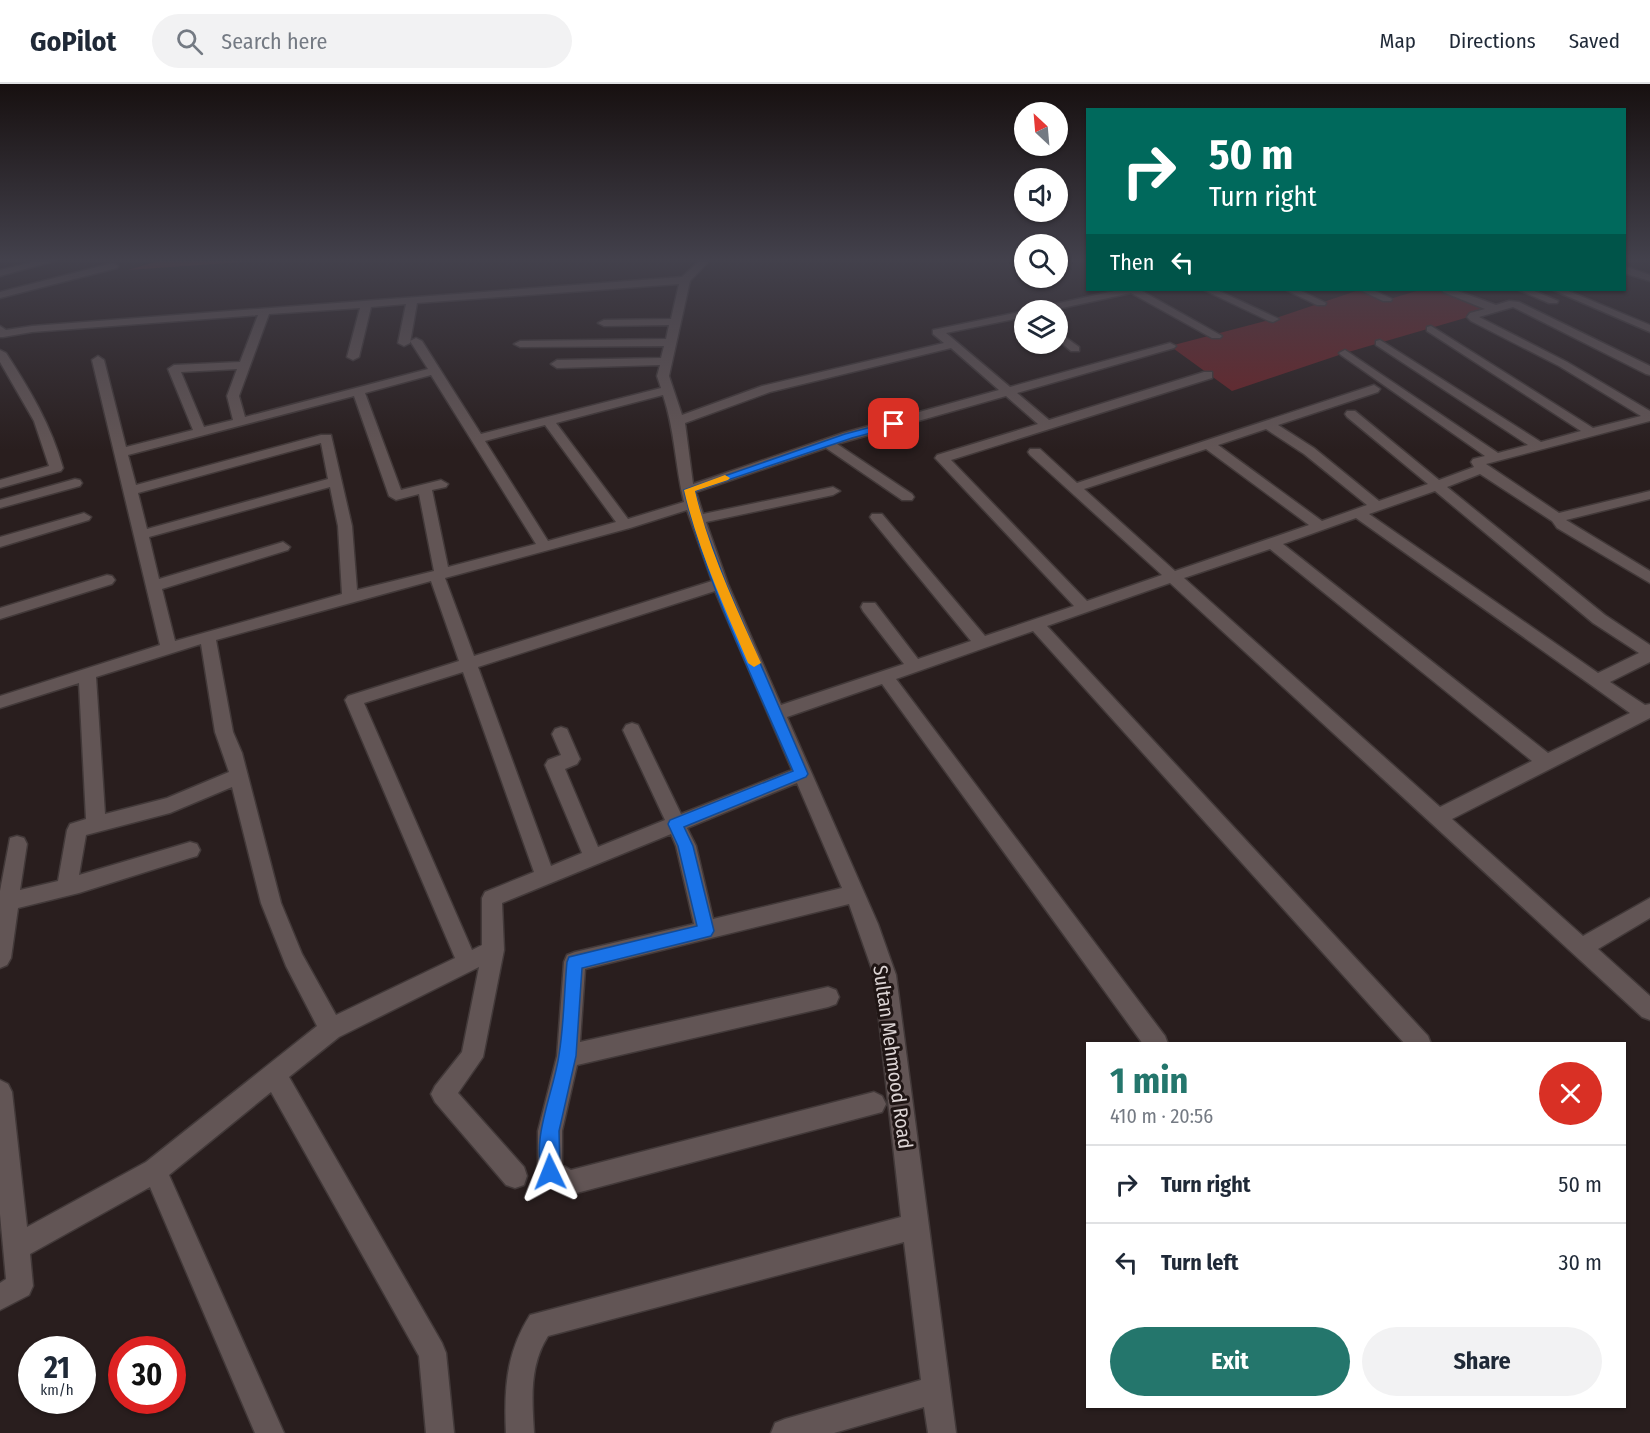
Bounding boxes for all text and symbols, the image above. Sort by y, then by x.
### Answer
search box [152,14,572,68]
text: GoPilot [30,25,116,58]
icon: search [173,25,206,58]
text: Search here [221,28,327,55]
text: Map [1379,28,1416,54]
text: Directions [1449,28,1536,54]
text: Saved [1569,28,1620,54]
north arrow [1014,102,1068,156]
map controls [1014,102,1068,354]
text: 50 m [1209,130,1293,180]
icon: right [1110,132,1188,210]
button: sound [1014,168,1068,222]
text: Turn right [1209,181,1317,213]
button: search [1014,234,1068,288]
icon: left [1166,246,1199,279]
text: Then [1110,249,1154,276]
button: layers [1014,300,1068,354]
pin [868,398,919,449]
icon: arrive [877,407,910,440]
street label: Sultan Mehmood Road [868,964,918,1150]
text: 1 min [1110,1059,1188,1103]
button: close [1539,1062,1602,1125]
text: 410 m · 20:56 [1110,1104,1213,1128]
position arrow [518,1140,582,1204]
icon: right [1110,1168,1143,1201]
text: Turn right [1161,1171,1250,1198]
text: 50 m [1558,1171,1602,1198]
icon: left [1110,1246,1143,1279]
text: Turn left [1161,1249,1239,1276]
text: 30 m [1559,1249,1602,1276]
button: Exit [1110,1327,1350,1396]
button: Share [1362,1327,1602,1396]
speed limit sign: 30 [108,1336,186,1414]
text: 21 [44,1350,70,1386]
text: km/h [40,1381,74,1399]

